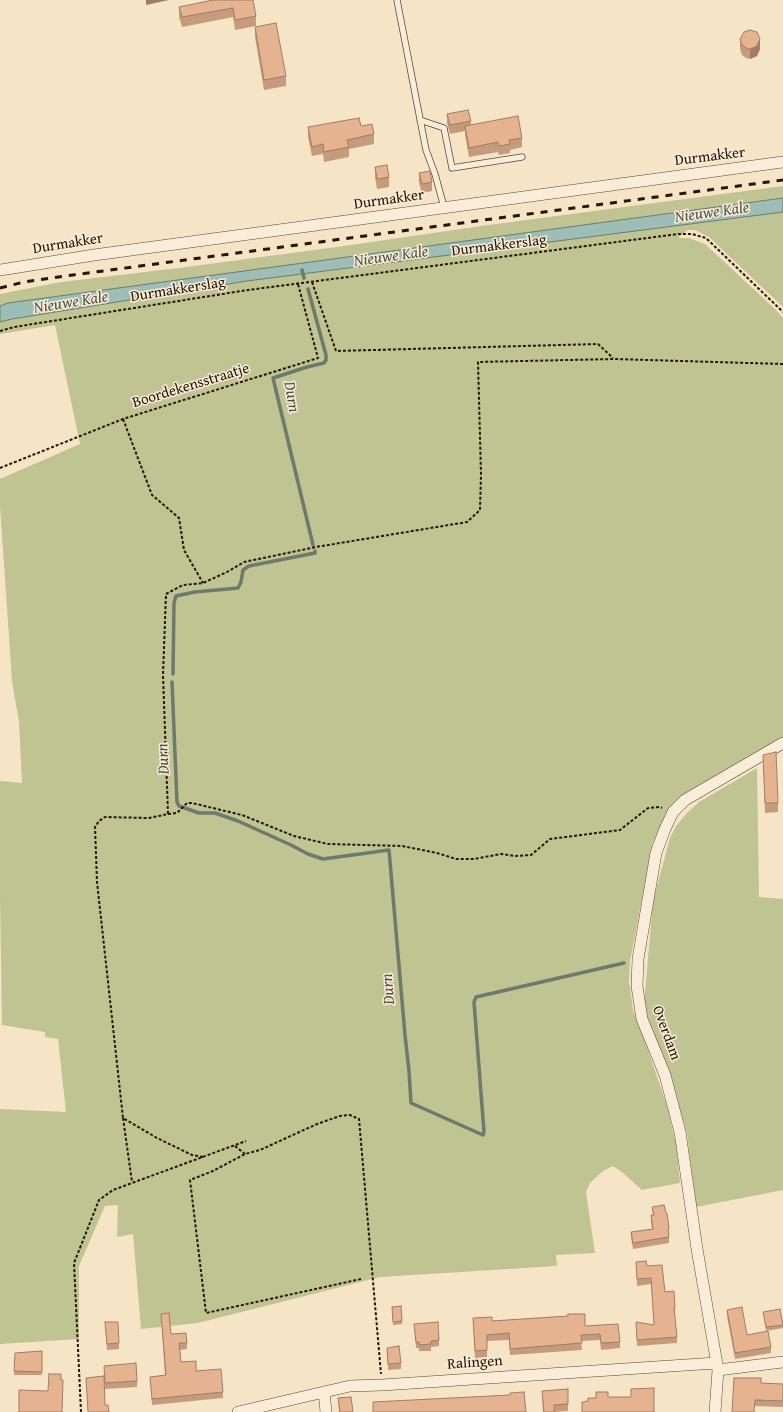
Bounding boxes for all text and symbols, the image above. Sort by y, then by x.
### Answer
street label: Durmakker [674,144,746,170]
street label: Durmakker [353,186,425,214]
water label: Nieuwe Kale [673,198,751,228]
street label: Durmakker [32,230,104,258]
street label: Durmakkerslag [450,231,548,261]
water label: Nieuwe Kale [352,242,430,272]
street label: Durmakkerslag [129,274,227,306]
water label: Nieuwe Kale [32,288,110,318]
street label: Boordekensstraatje [130,360,252,412]
water label: Durn [279,380,303,414]
water label: Durn [154,743,174,775]
water label: Durn [378,973,400,1005]
street label: Overdam [648,1003,684,1063]
street label: Ralingen [447,1352,503,1374]

